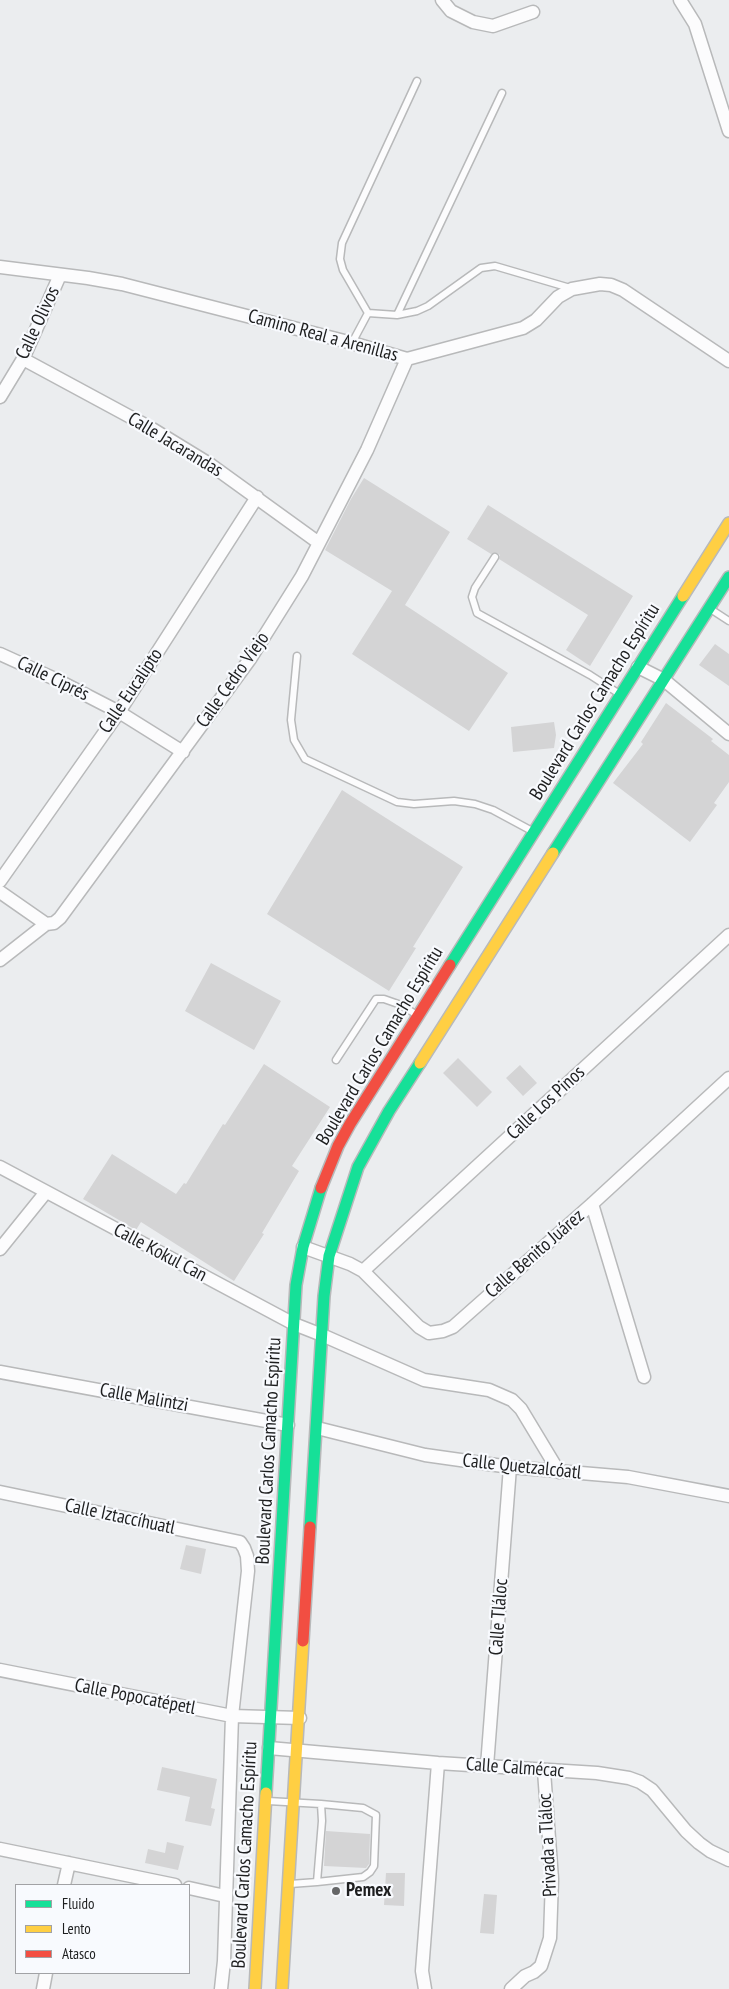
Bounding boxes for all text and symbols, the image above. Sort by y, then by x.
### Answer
street label: Calle Olivos [11,283,65,363]
street label: Camino Real a Arenillas [245,305,401,367]
street label: Calle Jacarandas [123,408,227,482]
street label: Boulevard Carlos Camacho Espíritu [525,600,665,804]
street label: Calle Cedro Viejo [192,628,274,732]
street label: Calle Eucalipto [94,644,168,738]
street label: Calle Ciprés [13,652,93,706]
street label: Boulevard Carlos Camacho Espíritu [312,943,448,1149]
street label: Calle Los Pinos [502,1061,590,1145]
street label: Calle Benito Juárez [481,1205,589,1303]
street label: Calle Kokul Can [110,1219,210,1287]
street label: Boulevard Carlos Camacho Espíritu [252,1337,286,1565]
street label: Calle Malintzi [98,1379,190,1417]
street label: Calle Quetzalcóatl [461,1449,583,1485]
street label: Calle Iztaccíhuatl [63,1494,177,1540]
street label: Calle Tláloc [485,1578,513,1656]
street label: Calle Popocatépetl [73,1674,197,1720]
street label: Boulevard Carlos Camacho Espíritu [228,1741,262,1969]
street label: Calle Calmécac [465,1753,565,1783]
street label: Privada a Tláloc [534,1793,562,1897]
place label: Pemex [346,1880,391,1902]
legend [15,1884,190,1974]
marker: Pemex [330,1885,342,1897]
text: Fluido [62,1894,94,1913]
text: Lento [62,1919,91,1938]
text: Atasco [62,1944,96,1963]

